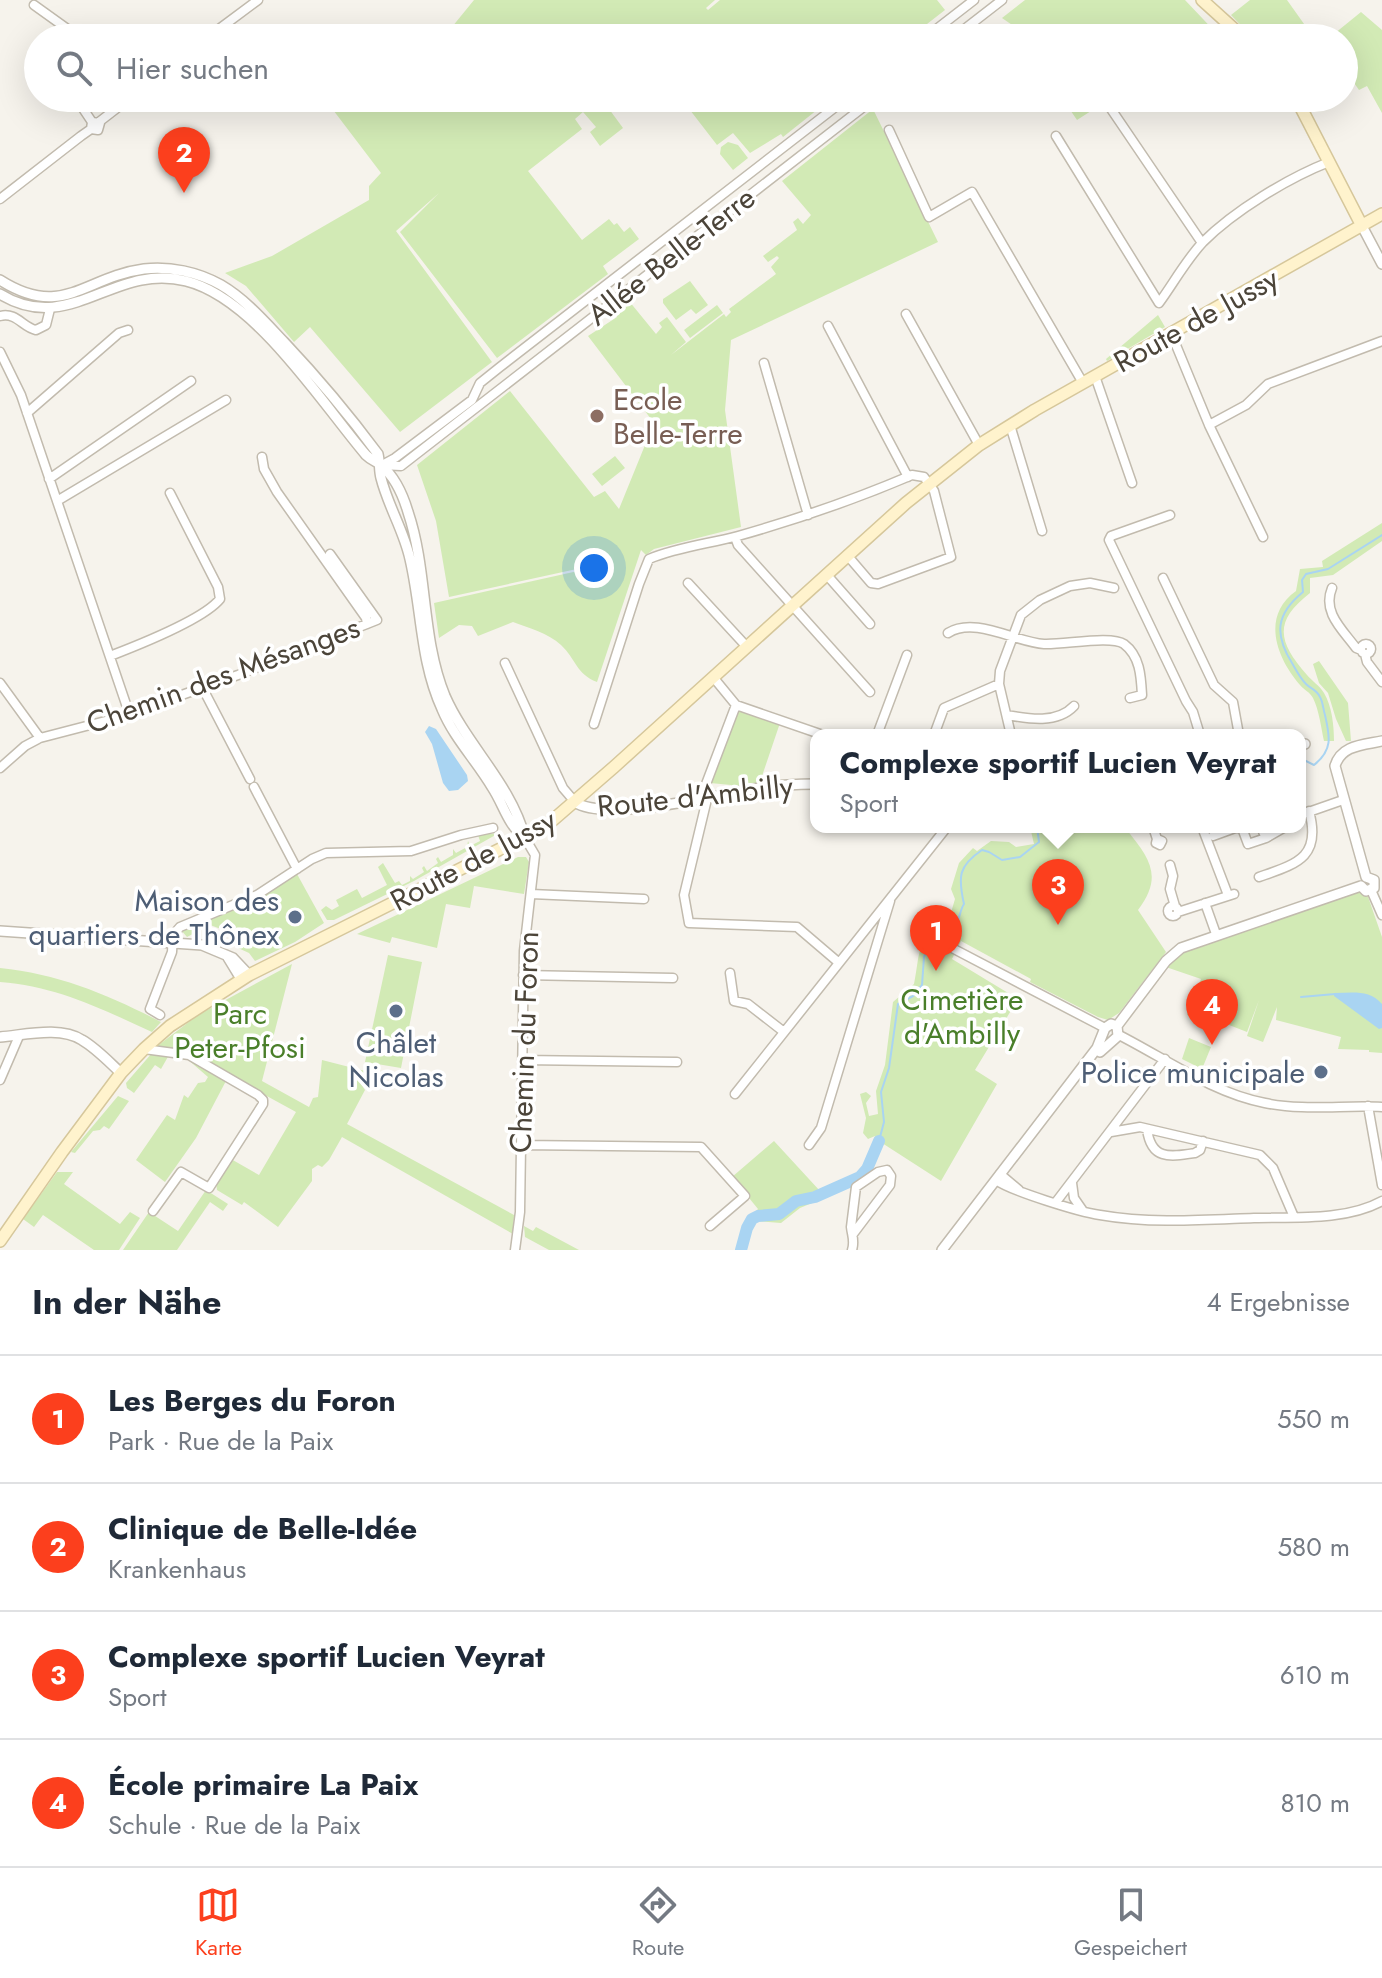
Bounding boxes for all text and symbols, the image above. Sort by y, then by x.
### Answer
search box [24,24,1358,112]
icon: search [52,46,96,90]
text: Hier suchen [116,47,269,90]
pin: 2 [158,127,210,193]
street label: Allée Belle-Terre [578,176,764,336]
street label: Route de Jussy [1106,257,1287,383]
place label: Ecole Belle-Terre [613,378,743,455]
marker: Ecole Belle-Terre [588,407,606,425]
your location [574,548,614,588]
street label: Chemin des Mésanges [80,606,366,744]
popup [810,729,1306,833]
text: Complexe sportif Lucien Veyrat [840,741,1276,784]
street label: Route d'Ambilly [595,764,796,828]
text: Sport [840,784,898,822]
street label: Route de Jussy [382,798,564,922]
pin: 3 [1032,859,1084,925]
place label: Maison des quartiers de Thônex [29,879,279,956]
pin: 1 [910,905,962,971]
marker: Maison des quartiers de Thônex [286,908,304,926]
street label: Chemin du Foron [499,930,549,1154]
park label: Cimetière d'Ambilly [901,978,1023,1055]
pin: 4 [1186,979,1238,1045]
park label: Parc Peter-Pfosi [174,992,306,1069]
marker: Châlet Nicolas [387,1002,405,1020]
place label: Châlet Nicolas [348,1021,444,1098]
place label: Police municipale [1081,1051,1305,1094]
marker: Police municipale [1312,1063,1330,1081]
text: In der Nähe [32,1278,222,1327]
text: 4 Ergebnisse [1206,1283,1350,1321]
text: Les Berges du Foron [108,1379,396,1422]
text: 1 [51,1400,65,1438]
text: 550 m [1277,1400,1350,1438]
text: Park · Rue de la Paix [108,1422,333,1460]
text: Clinique de Belle-Idée [108,1507,417,1550]
text: 2 [49,1528,67,1566]
text: 580 m [1277,1528,1350,1566]
text: Krankenhaus [108,1550,246,1588]
text: Complexe sportif Lucien Veyrat [108,1635,545,1678]
text: 3 [50,1656,66,1694]
text: 610 m [1280,1656,1350,1694]
text: Sport [108,1678,166,1716]
text: École primaire La Paix [108,1763,418,1806]
text: 4 [49,1784,67,1822]
text: 810 m [1280,1784,1350,1822]
text: Schule · Rue de la Paix [108,1806,360,1844]
tab: Karte [195,1883,242,1963]
tab: Route [632,1883,684,1963]
tab: Gespeichert [1074,1883,1187,1963]

